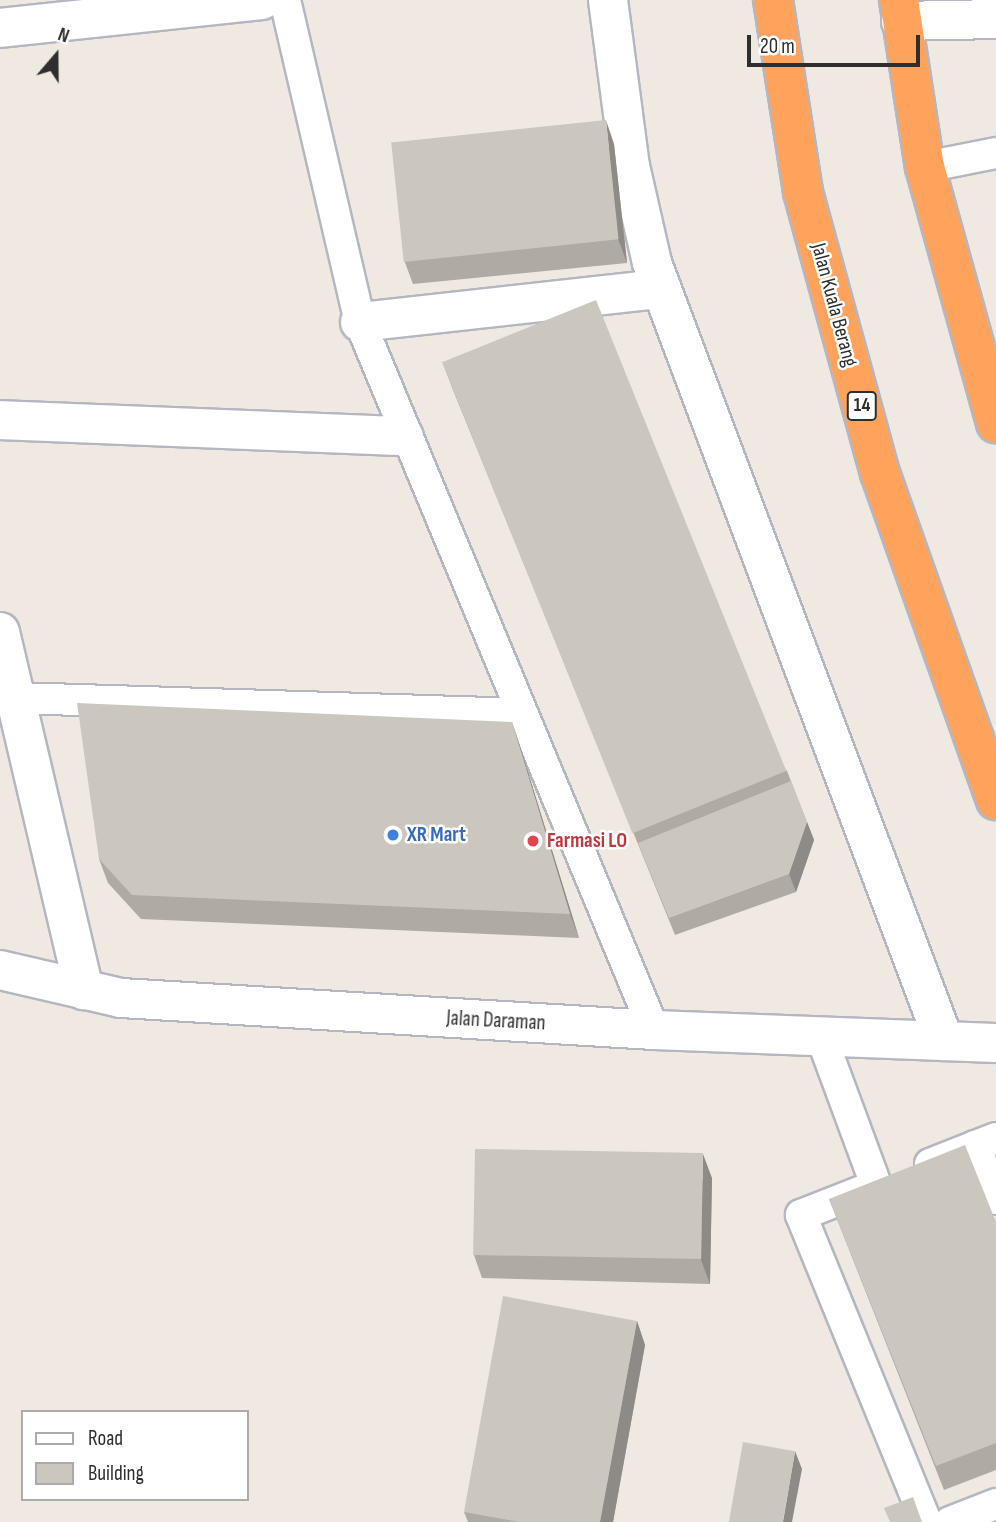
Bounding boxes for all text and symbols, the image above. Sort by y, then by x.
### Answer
north arrow [21,21,91,91]
scale bar [751,21,924,65]
text: N [55,23,72,48]
text: 20 m [760,34,795,59]
street label: Jalan Kuala Berang [805,240,863,370]
road number: 14 [846,390,878,422]
place label: XR Mart [407,822,466,848]
marker: XR Mart [385,827,401,843]
place label: Farmasi LO [547,828,627,854]
marker: Farmasi LO [525,833,541,849]
street label: Jalan Daraman [446,1006,546,1036]
legend [21,1410,248,1501]
text: Road [88,1426,123,1451]
text: Building [88,1461,144,1486]

